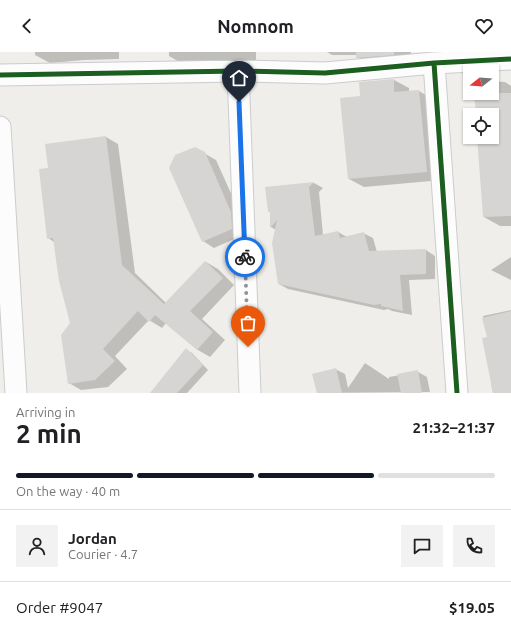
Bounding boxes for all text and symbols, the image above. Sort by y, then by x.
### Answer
icon: back [16,15,38,37]
icon: heart [473,15,495,37]
text: Nomnom [217,16,294,36]
pin [222,61,256,102]
north arrow [463,64,499,100]
map controls [463,64,499,144]
icon: home [228,67,250,89]
button: locate [463,108,499,144]
courier [225,237,265,277]
icon: bike [234,246,256,268]
pin [231,306,265,347]
icon: bag [237,312,259,334]
text: Arriving in [16,405,75,419]
text: 2 min [16,419,82,448]
text: 21:32–21:37 [412,419,495,436]
text: On the way · 40 m [16,484,120,498]
button: person [16,525,58,567]
button: chat [401,525,443,567]
button: phone [453,525,495,567]
text: Jordan [68,530,117,547]
text: Courier · 4.7 [68,547,138,561]
text: Order #9047 [16,599,103,616]
text: $19.05 [449,599,495,616]

